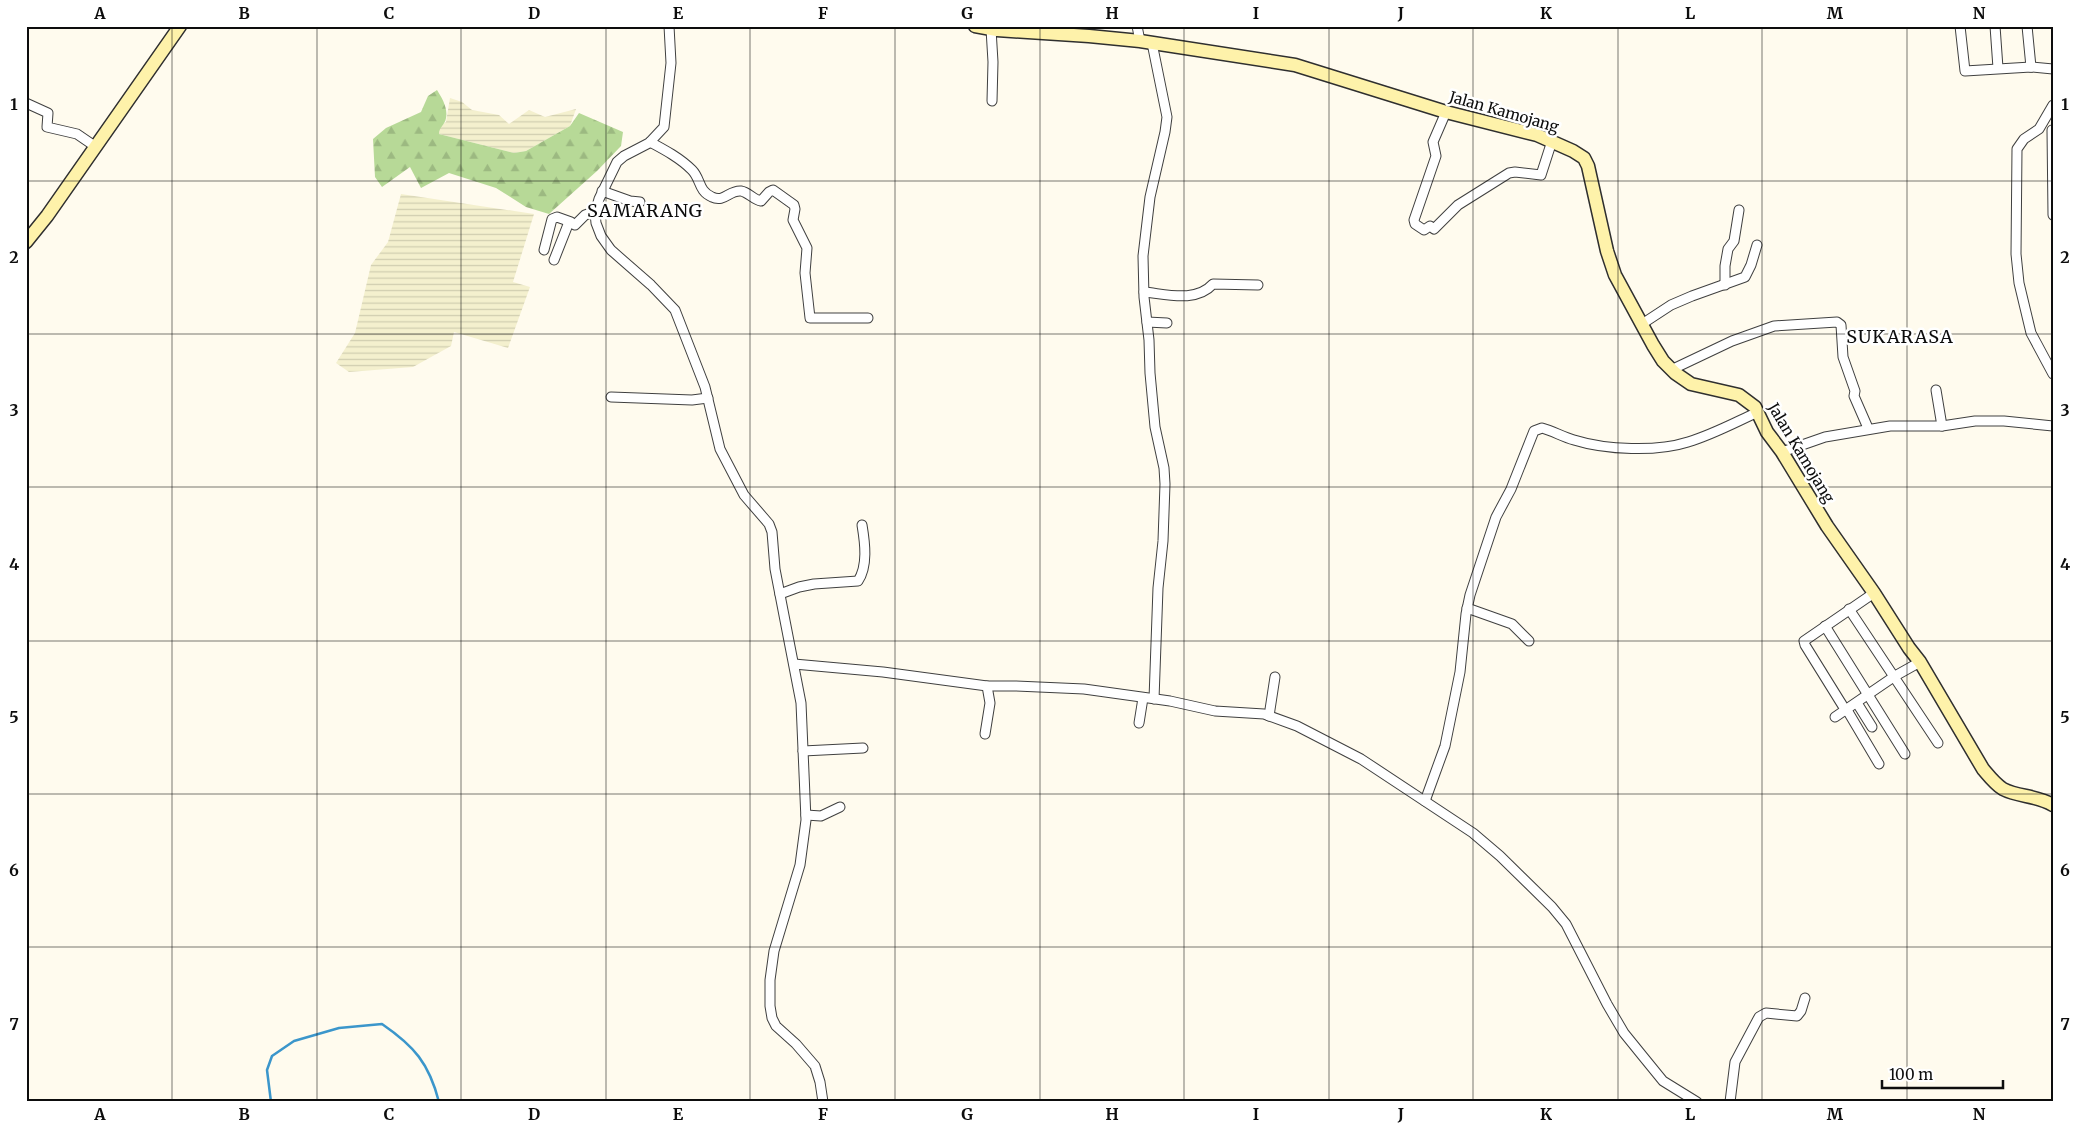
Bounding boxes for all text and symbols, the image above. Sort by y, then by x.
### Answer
text: A [93,3,106,23]
text: B [238,3,250,23]
text: C [384,3,394,23]
text: D [528,3,540,23]
text: E [673,3,684,23]
text: F [818,3,828,23]
text: G [961,3,973,23]
text: H [1105,3,1119,23]
text: I [1253,3,1259,23]
text: J [1397,3,1404,23]
text: K [1540,3,1552,23]
text: L [1685,3,1695,23]
text: M [1827,3,1844,23]
text: N [1973,3,1986,23]
street label: Jalan Kamojang [1446,87,1561,136]
text: 1 [10,94,18,114]
text: 1 [2061,94,2069,114]
district label: SAMARANG [587,199,703,222]
text: 2 [9,247,19,267]
text: 2 [2060,247,2070,267]
district label: SUKARASA [1846,325,1954,348]
street label: Jalan Kamojang [1764,399,1839,506]
text: 3 [9,400,19,420]
text: 3 [2060,400,2070,420]
text: 4 [9,554,19,574]
text: 4 [2060,554,2070,574]
text: 5 [9,707,19,727]
text: 5 [2060,707,2070,727]
text: 6 [9,860,19,880]
text: 6 [2060,860,2070,880]
text: 7 [9,1014,19,1034]
text: 7 [2060,1014,2070,1034]
scale bar [1882,1058,2003,1090]
text: 100 m [1889,1065,1933,1084]
text: A [93,1104,106,1124]
text: B [238,1104,250,1124]
text: C [384,1104,394,1124]
text: D [528,1104,540,1124]
text: E [673,1104,684,1124]
text: F [818,1104,828,1124]
text: G [961,1104,973,1124]
text: H [1105,1104,1119,1124]
text: I [1253,1104,1259,1124]
text: J [1397,1104,1404,1124]
text: K [1540,1104,1552,1124]
text: L [1685,1104,1695,1124]
text: M [1827,1104,1844,1124]
text: N [1973,1104,1986,1124]

